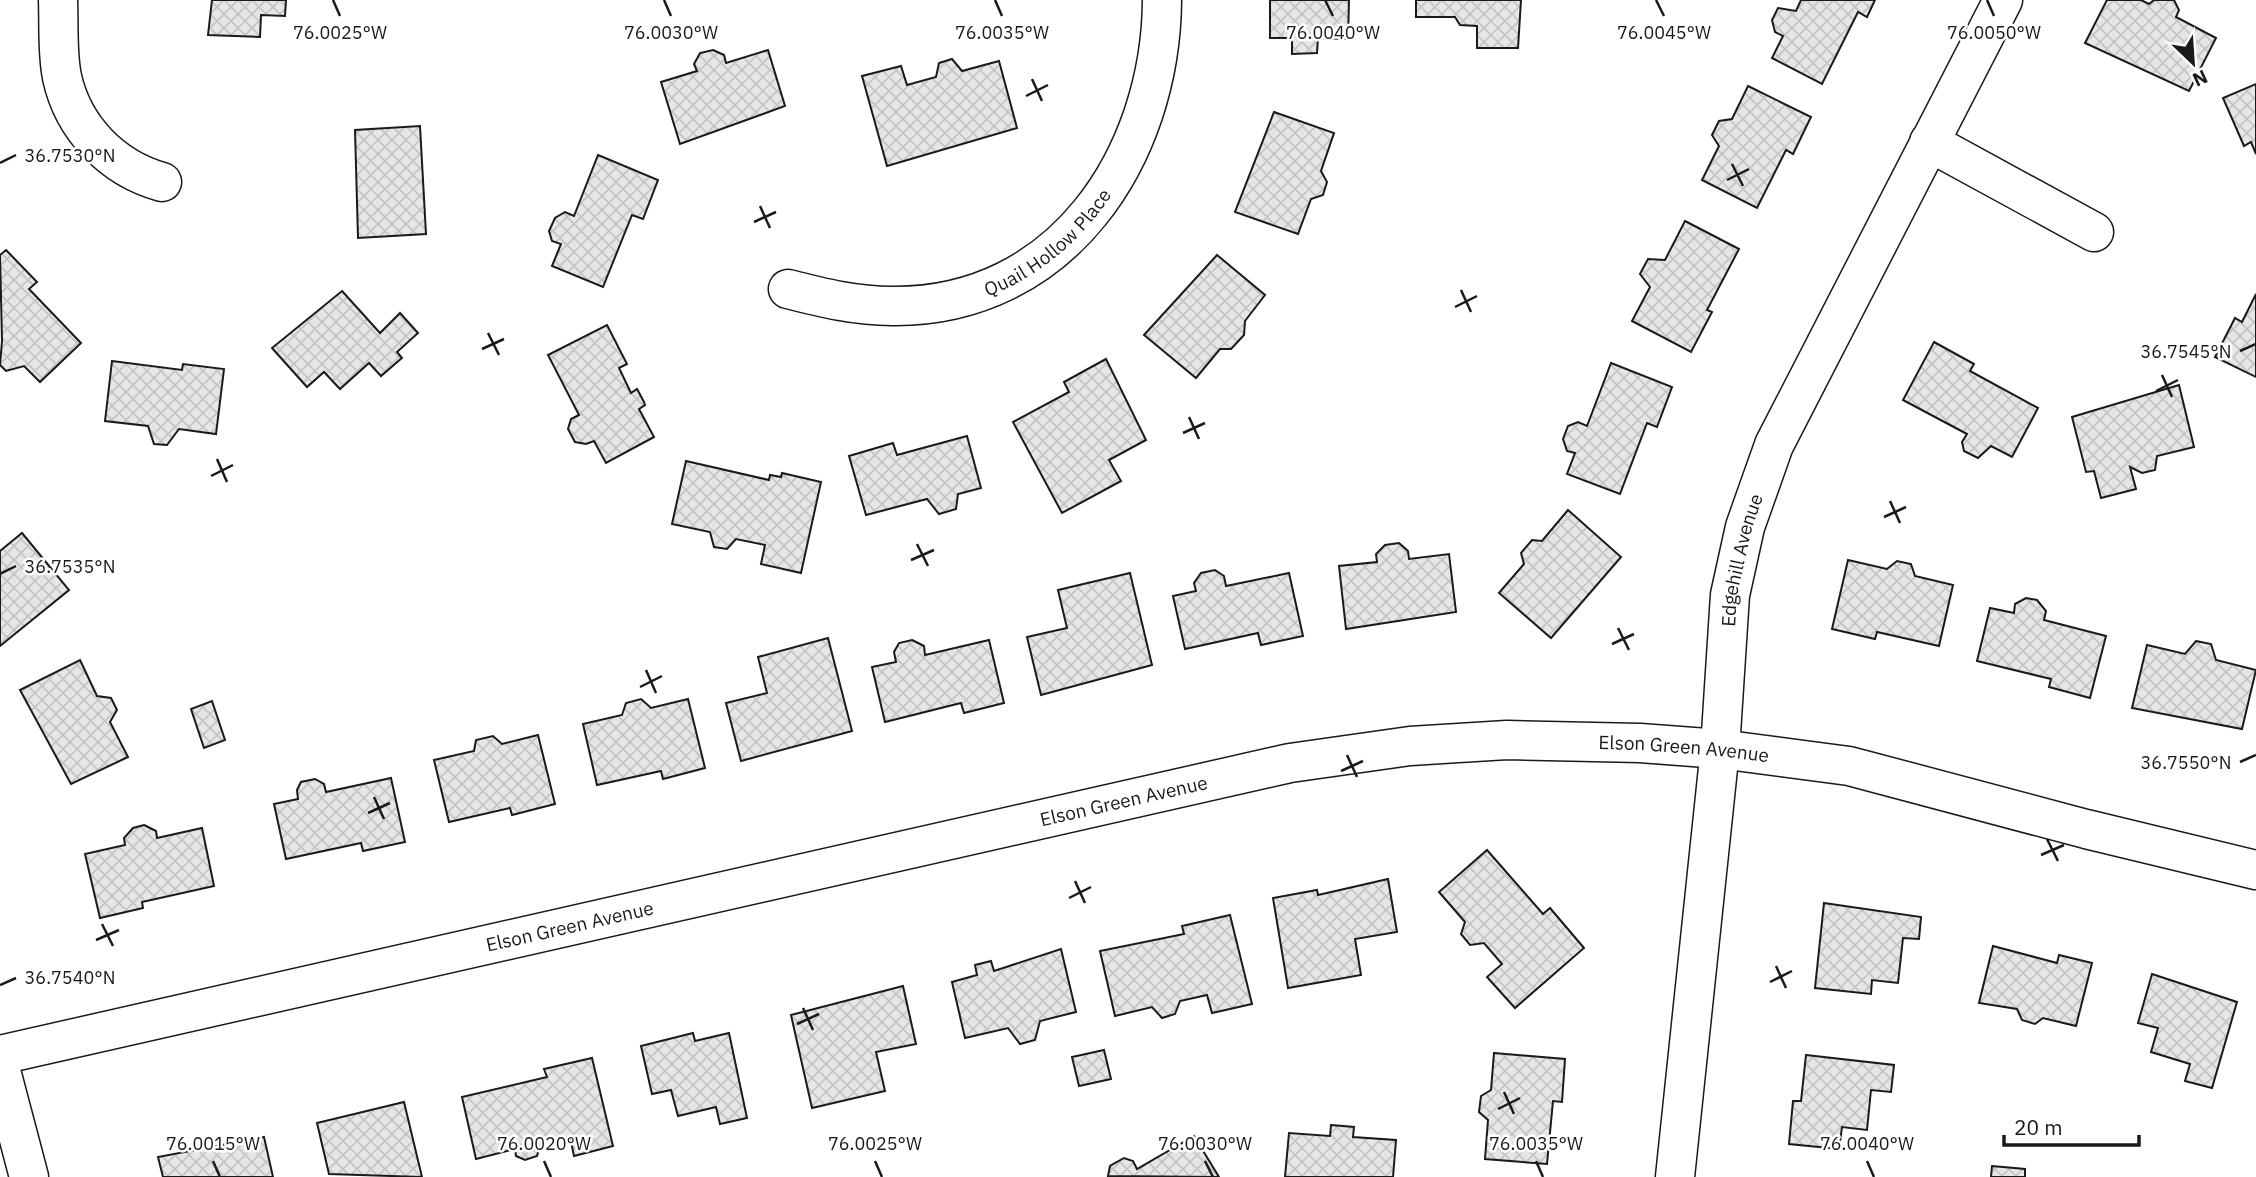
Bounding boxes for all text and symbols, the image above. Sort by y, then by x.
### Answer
text: 76.0025°W [293,21,387,44]
text: 76.0030°W [624,21,718,44]
text: 76.0035°W [955,21,1049,44]
text: 76.0040°W [1286,21,1380,44]
text: 76.0045°W [1617,21,1711,44]
text: 76.0050°W [1947,21,2041,44]
north arrow [2158,28,2228,98]
text: N [2189,65,2211,92]
text: 36.7530°N [25,144,115,167]
street label: Quail Hollow Place [980,184,1116,301]
text: 36.7545°N [2141,340,2231,363]
street label: Edgehill Avenue [1716,490,1768,627]
text: 36.7535°N [25,555,115,578]
street label: Elson Green Avenue [1598,730,1770,767]
text: 36.7550°N [2141,751,2231,774]
street label: Elson Green Avenue [1037,770,1210,831]
street label: Elson Green Avenue [483,895,656,957]
text: 36.7540°N [25,966,115,989]
scale bar [2004,1104,2139,1148]
text: 20 m [2014,1113,2063,1141]
text: 76.0015°W [166,1132,260,1155]
text: 76.0020°W [497,1132,591,1155]
text: 76.0025°W [828,1132,922,1155]
text: 76.0030°W [1158,1132,1252,1155]
text: 76.0035°W [1489,1132,1583,1155]
text: 76.0040°W [1820,1132,1914,1155]

